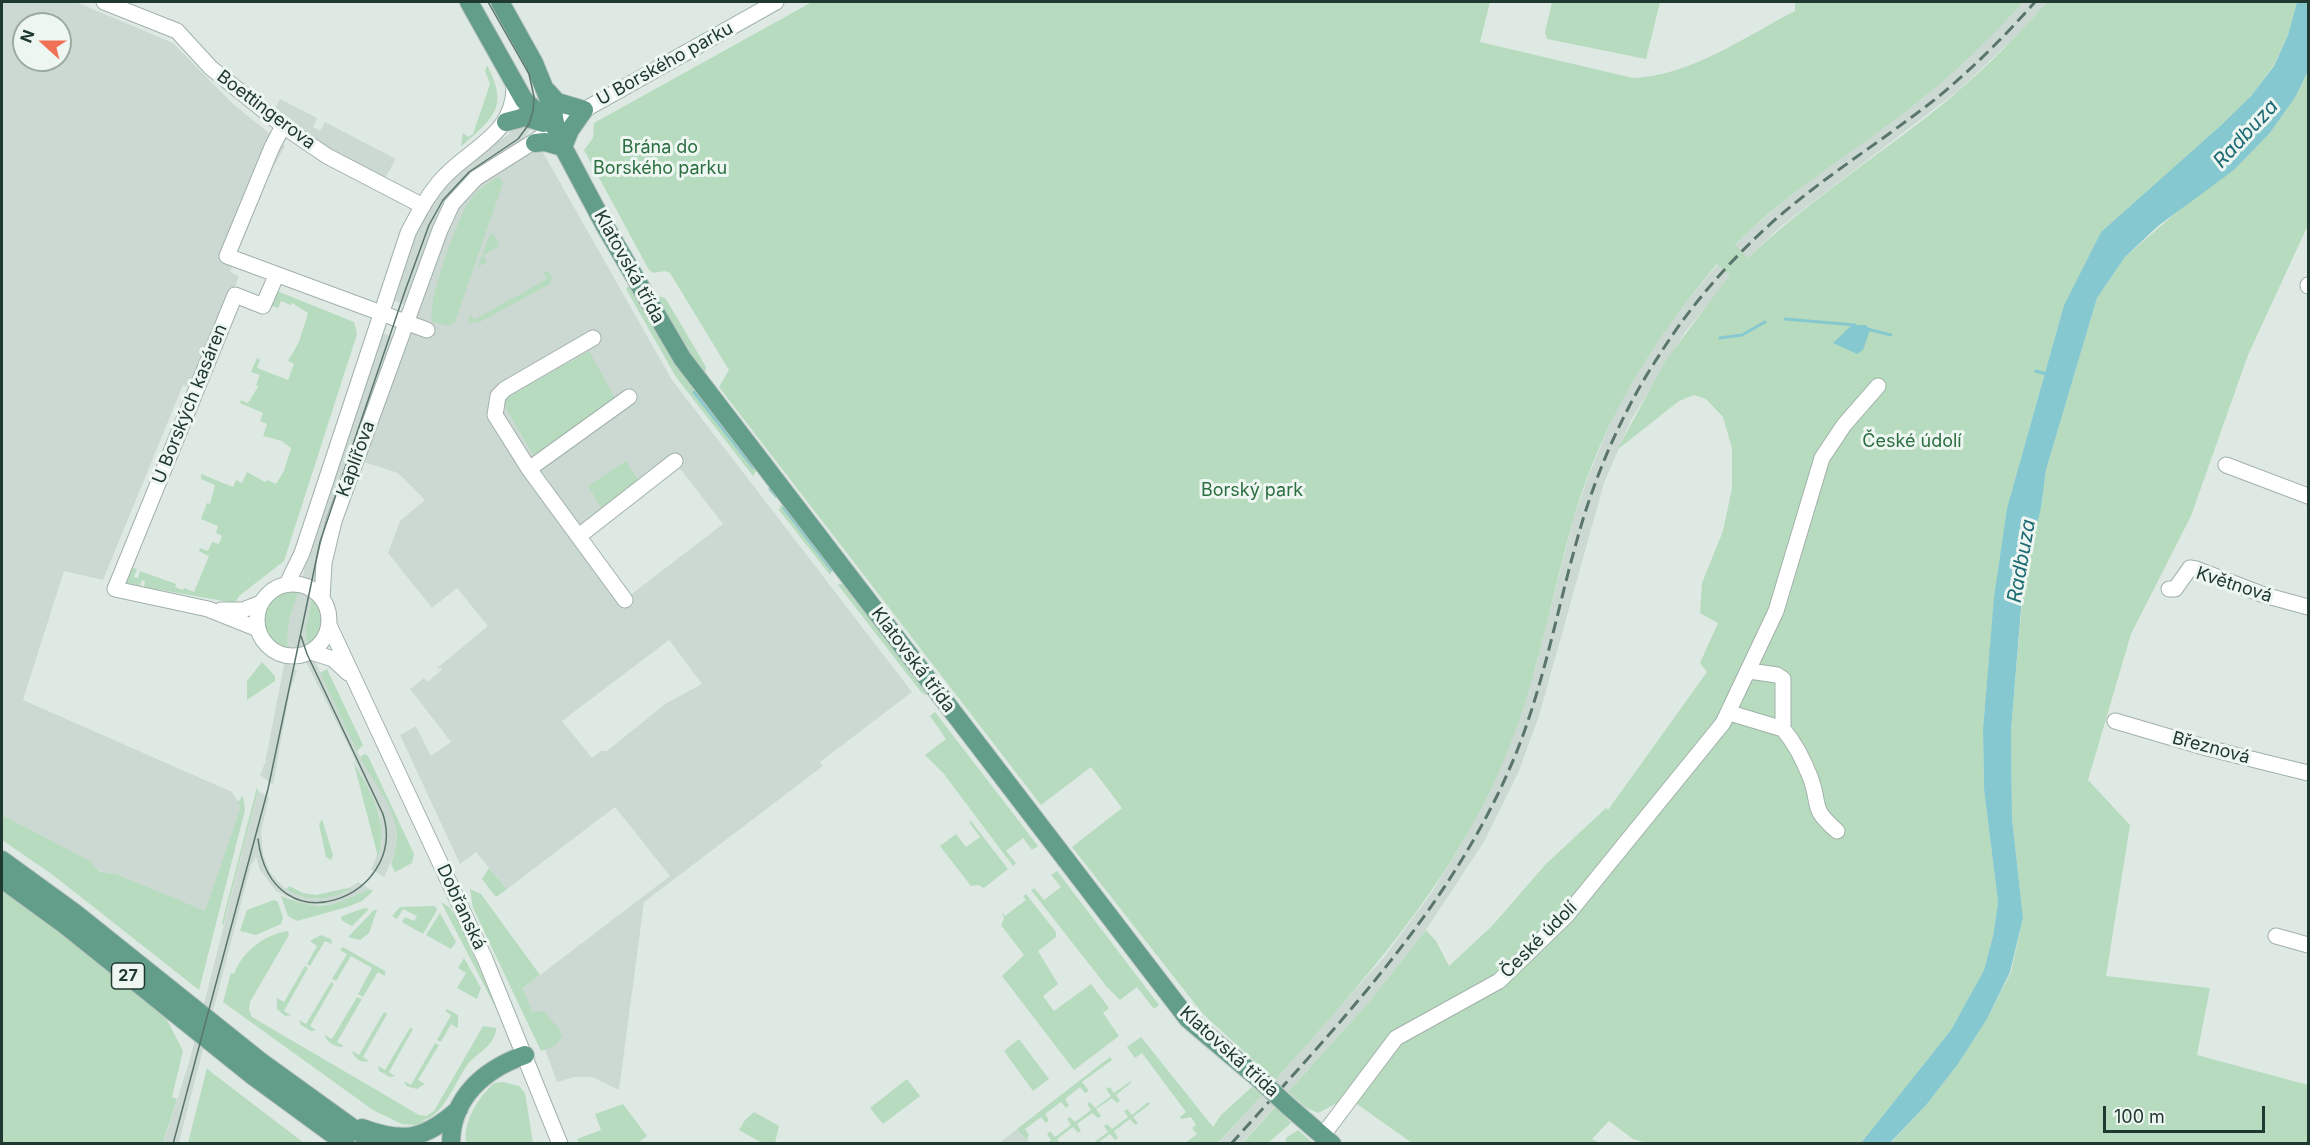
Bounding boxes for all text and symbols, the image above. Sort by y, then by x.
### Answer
north arrow [12,12,72,72]
street label: U Borského parku [593,18,737,110]
text: N [16,27,39,46]
street label: Boettingerova [212,66,320,154]
water label: Radbuza [2209,95,2283,173]
park label: Brána do Borského parku [593,137,727,180]
street label: Klatovská třída [589,207,669,327]
street label: U Borských kasáren [148,321,232,487]
street label: Kaplířova [332,418,380,500]
park label: České údolí [1862,431,1962,453]
park label: Borský park [1201,480,1303,502]
water label: Radbuza [2003,517,2041,605]
street label: Květnová [2193,563,2275,607]
street label: Klatovská třída [867,603,959,717]
street label: Březnová [2170,727,2252,769]
street label: Dobřanská [432,861,490,953]
street label: České údolí [1496,897,1582,983]
road number: 27 [112,963,144,989]
street label: Klatovská třída [1175,1002,1283,1102]
scale bar [2106,1094,2268,1132]
text: 100 m [2114,1106,2165,1127]

